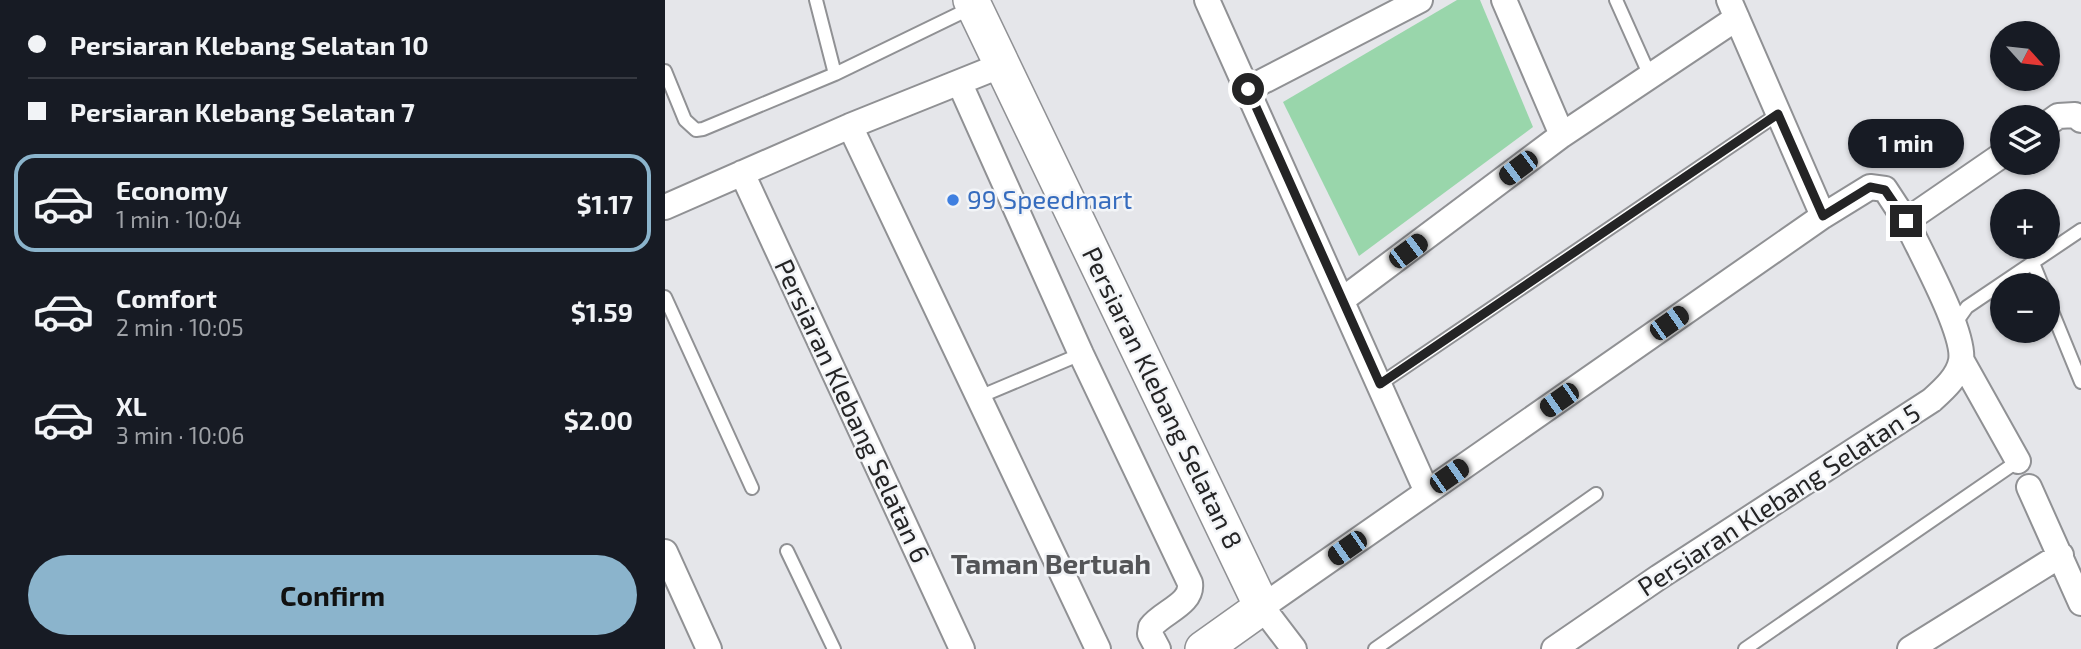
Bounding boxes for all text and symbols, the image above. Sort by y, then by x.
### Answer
north arrow [1990,21,2060,91]
map controls [1990,21,2060,343]
text: Persiaran Klebang Selatan 10 [70,29,429,60]
route start [1232,73,1264,105]
text: Persiaran Klebang Selatan 7 [70,96,415,127]
button: layers [1990,105,2060,175]
callout: 1 min [1848,120,1964,168]
text: 1 min [1878,129,1934,157]
car [1495,147,1542,189]
icon: car [32,172,95,235]
text: Economy [116,174,228,205]
place label: 99 Speedmart [967,183,1133,214]
text: $1.17 [577,188,633,219]
button: + [1990,189,2060,259]
marker: 99 Speedmart [945,192,961,208]
text: 1 min · 10:04 [116,205,242,233]
route end [1890,205,1922,237]
car [1385,230,1432,272]
street label: Persiaran Klebang Selatan 8 [1077,241,1250,553]
street label: Persiaran Klebang Selatan 6 [769,254,937,567]
button: − [1990,273,2060,343]
icon: car [32,280,95,343]
text: Comfort [116,282,217,313]
text: $1.59 [571,296,633,327]
car [1646,302,1693,344]
text: 2 min · 10:05 [116,313,244,341]
car [1536,379,1583,421]
icon: car [32,388,95,451]
text: XL [116,390,147,421]
street label: Persiaran Klebang Selatan 5 [1631,396,1925,602]
text: $2.00 [564,404,633,435]
text: 3 min · 10:06 [116,421,244,449]
car [1426,455,1473,497]
car [1324,527,1371,569]
district label: Taman Bertuah [951,546,1151,580]
button: Confirm [28,555,637,635]

